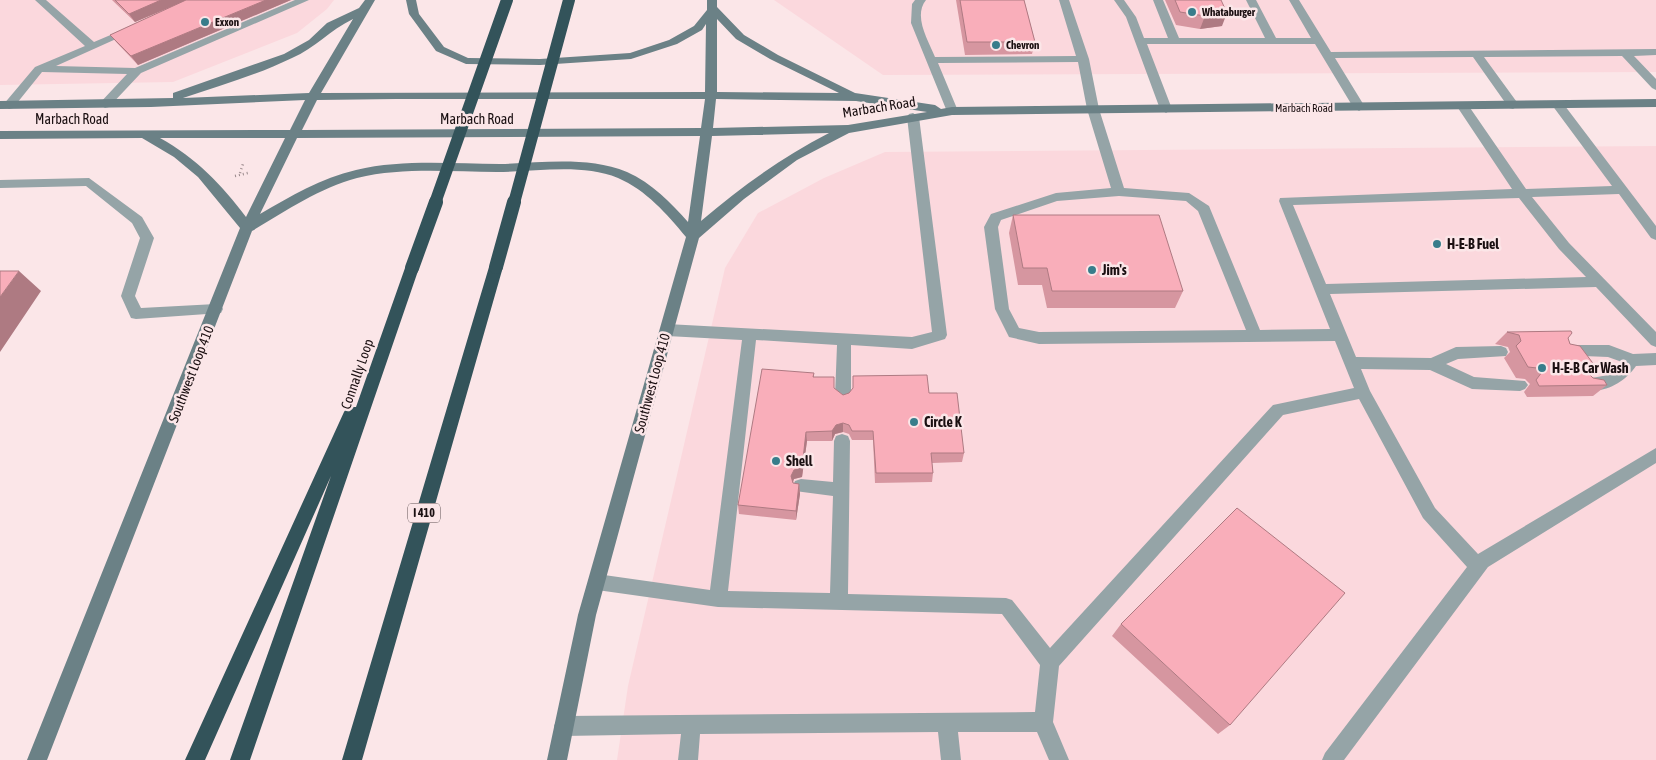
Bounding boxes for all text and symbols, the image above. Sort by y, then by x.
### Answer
marker: Whataburger [1186,6,1198,18]
place label: Whataburger [1201,6,1256,18]
marker: Exxon [199,16,211,28]
place label: Exxon [215,16,239,28]
marker: Chevron [990,39,1002,51]
place label: Chevron [1006,39,1039,51]
street label: Marbach Road [841,93,917,121]
street label: Marbach Road [1275,102,1333,114]
street label: Marbach Road [35,111,109,127]
street label: Marbach Road [440,111,514,127]
place label: H-E-B Fuel [1447,236,1499,252]
marker: H-E-B Fuel [1431,238,1443,250]
place label: Jim's [1101,262,1127,278]
marker: Jim's [1086,264,1098,276]
street label: Southwest Loop 410 [165,323,217,425]
street label: Southwest Loop 410 [631,331,673,435]
street label: Connally Loop [338,336,377,411]
place label: H-E-B Car Wash [1552,360,1629,376]
marker: H-E-B Car Wash [1536,362,1548,374]
place label: Circle K [924,414,962,430]
marker: Circle K [908,416,920,428]
place label: Shell [786,453,813,469]
marker: Shell [770,455,782,467]
road number: I 410 [408,503,440,522]

